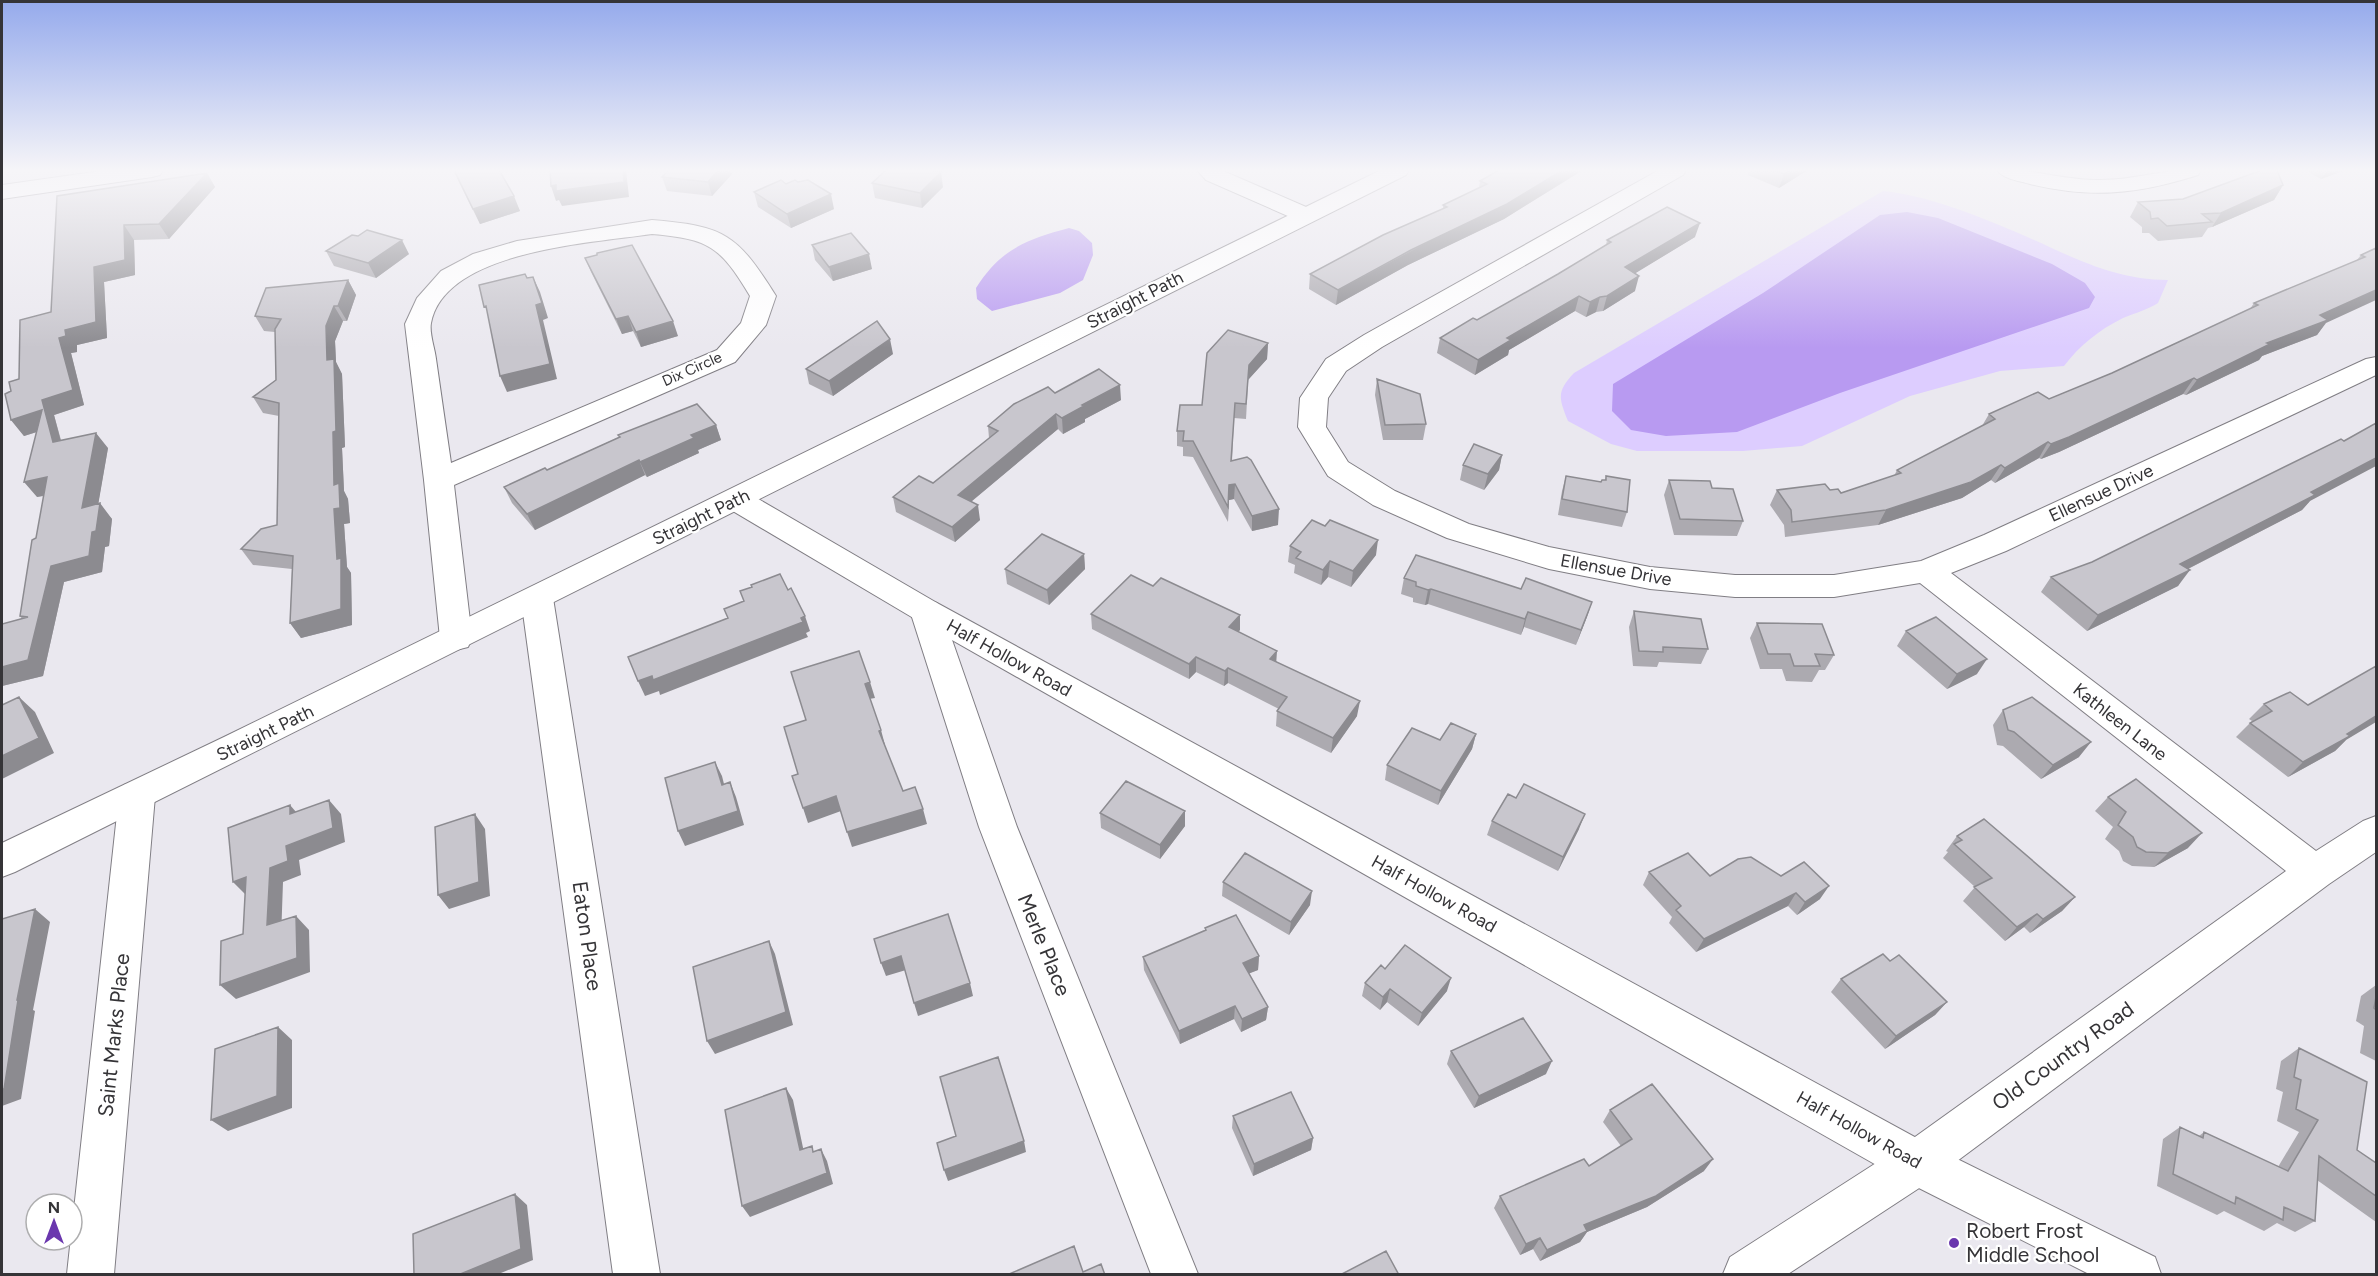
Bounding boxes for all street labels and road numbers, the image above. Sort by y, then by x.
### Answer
street label: Straight Path [1083,266,1187,334]
street label: Dix Circle [659,348,725,390]
street label: Ellensue Drive [2045,459,2157,527]
street label: Straight Path [649,484,753,550]
street label: Ellensue Drive [1559,549,1674,591]
street label: Half Hollow Road [943,614,1075,702]
street label: Kathleen Lane [2069,678,2172,766]
street label: Straight Path [213,700,317,766]
street label: Half Hollow Road [1368,850,1500,938]
street label: Eaton Place [567,880,608,992]
street label: Merle Place [1013,890,1076,1000]
street label: Saint Marks Place [92,952,135,1118]
street label: Old Country Road [1987,996,2138,1115]
street label: Half Hollow Road [1793,1086,1925,1174]

